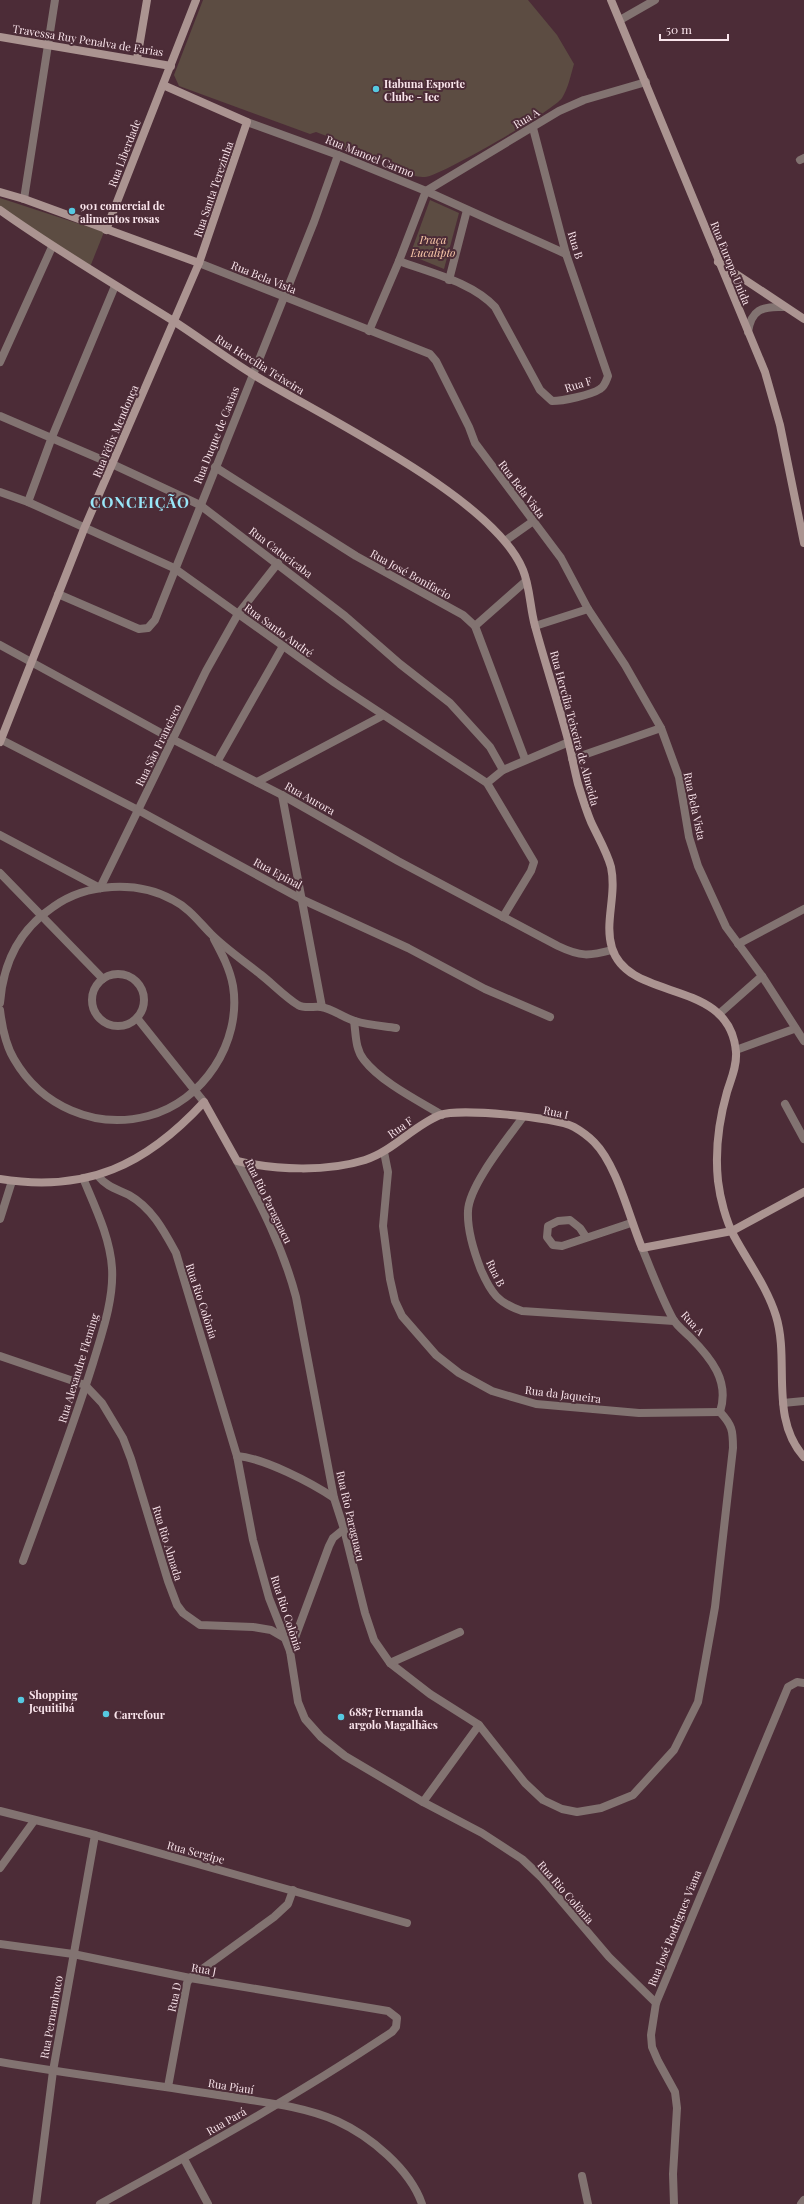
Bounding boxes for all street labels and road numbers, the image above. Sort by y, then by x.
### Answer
street label: Travessa Ruy Penalva de Farias [11,21,165,59]
street label: Rua A [510,104,542,132]
street label: Rua Liberdade [104,117,144,189]
street label: Rua Manoel Carmo [323,131,417,181]
street label: Rua Santa Terezinha [190,139,237,239]
street label: Rua Europa Unida [707,219,755,307]
street label: Rua B [565,229,587,261]
street label: Rua Bela Vista [229,257,299,297]
street label: Rua Hercília Teixeira [213,330,308,398]
street label: Rua F [562,373,594,395]
street label: Rua Félix Mendonça [89,382,141,480]
street label: Rua Duque de Caxias [190,384,242,486]
street label: Rua Bela Vista [495,457,549,521]
street label: Rua Catucicaba [246,523,316,581]
street label: Rua José Bonifacio [368,545,454,603]
street label: Rua Santo André [241,600,317,660]
street label: Rua Hercília Teixeira de Almeida [547,649,603,808]
street label: Rua São Francisco [132,701,184,789]
street label: Rua Bela Vista [680,771,710,842]
street label: Rua Aurora [282,778,338,818]
street label: Rua Epinal [251,854,305,892]
street label: Rua I [542,1102,570,1122]
street label: Rua F [384,1113,416,1141]
street label: Rua Rio Paraguacu [242,1156,296,1246]
street label: Rua B [483,1257,509,1289]
street label: Rua Rio Colônia [183,1261,221,1341]
street label: Rua A [678,1308,708,1339]
street label: Rua Alexandre Fleming [54,1311,102,1425]
street label: Rua da Jaqueira [524,1382,602,1406]
street label: Rua Rio Paraguacu [333,1469,369,1563]
street label: Rua Rio Almada [149,1504,187,1583]
street label: Rua Rio Colônia [268,1573,306,1653]
street label: Rua Sergipe [166,1837,227,1867]
street label: Rua Rio Colônia [535,1857,598,1927]
street label: Rua José Rodrigues Viana [644,1867,704,1988]
street label: Rua J [190,1959,218,1979]
street label: Rua Pernambuco [36,1974,66,2060]
street label: Rua D [164,1981,184,2013]
street label: Rua Piauí [207,2075,255,2097]
street label: Rua Pará [203,2103,249,2138]

